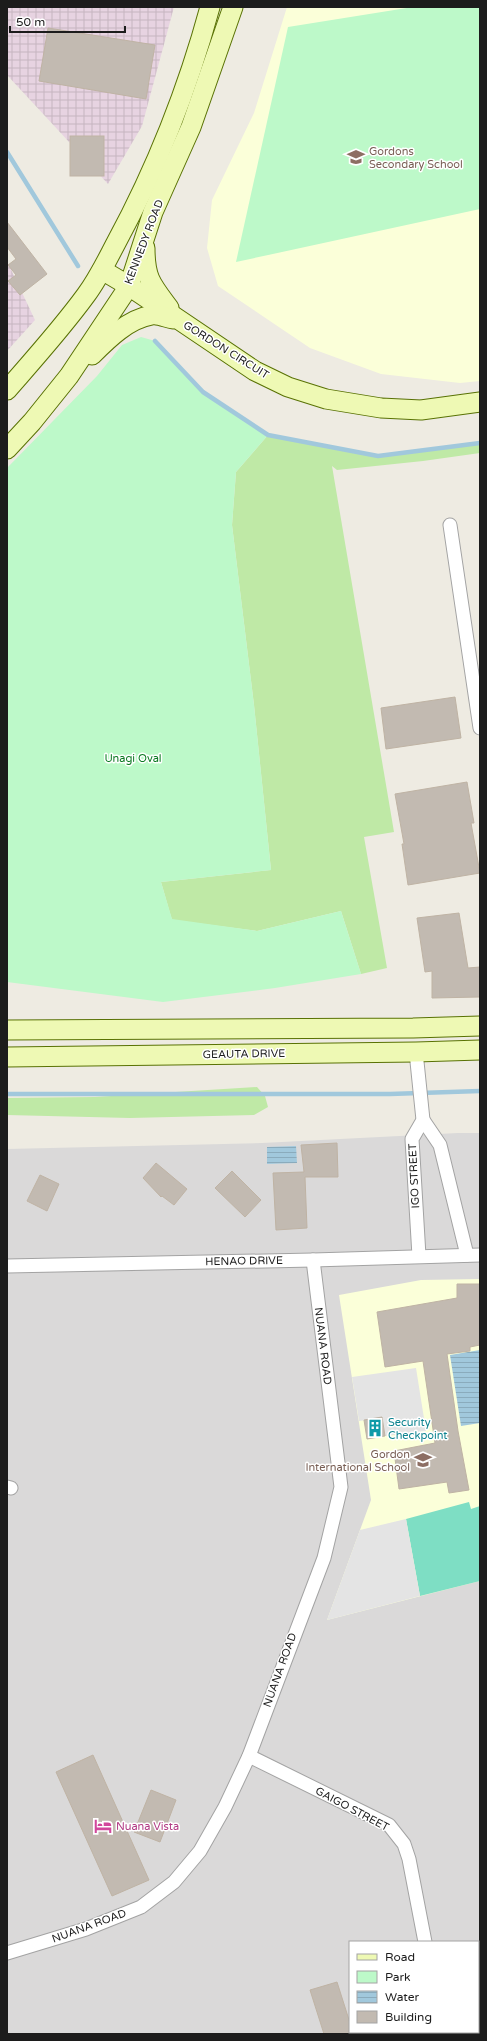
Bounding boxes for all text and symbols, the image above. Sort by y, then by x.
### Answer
scale bar [10,8,125,34]
text: 50 m [16,15,45,29]
place label: Gordons Secondary School [369,145,463,171]
school or university icon: Gordons Secondary School [346,147,366,167]
street label: KENNEDY ROAD [122,198,166,286]
street label: GORDON CIRCUIT [181,318,271,382]
park label: Unagi Oval [104,752,162,765]
street label: GEAUTA DRIVE [203,1047,285,1061]
street label: IGO STREET [406,1143,422,1209]
street label: HENAO DRIVE [205,1254,283,1268]
street label: NUANA ROAD [312,1306,334,1386]
place label: Security Checkpoint [388,1416,448,1442]
building icon: Security Checkpoint [365,1418,385,1438]
place label: Gordon International School [306,1448,410,1474]
school or university icon: Gordon International School [413,1450,433,1470]
street label: NUANA ROAD [261,1631,299,1709]
street label: GAIGO STREET [313,1784,391,1834]
hotel icon: Nuana Vista [93,1816,113,1836]
place label: Nuana Vista [116,1820,179,1833]
street label: NUANA ROAD [50,1907,128,1945]
legend [349,1941,479,2033]
text: Road [385,1950,415,1964]
text: Park [385,1970,411,1984]
text: Water [385,1990,420,2004]
text: Building [385,2010,432,2024]

